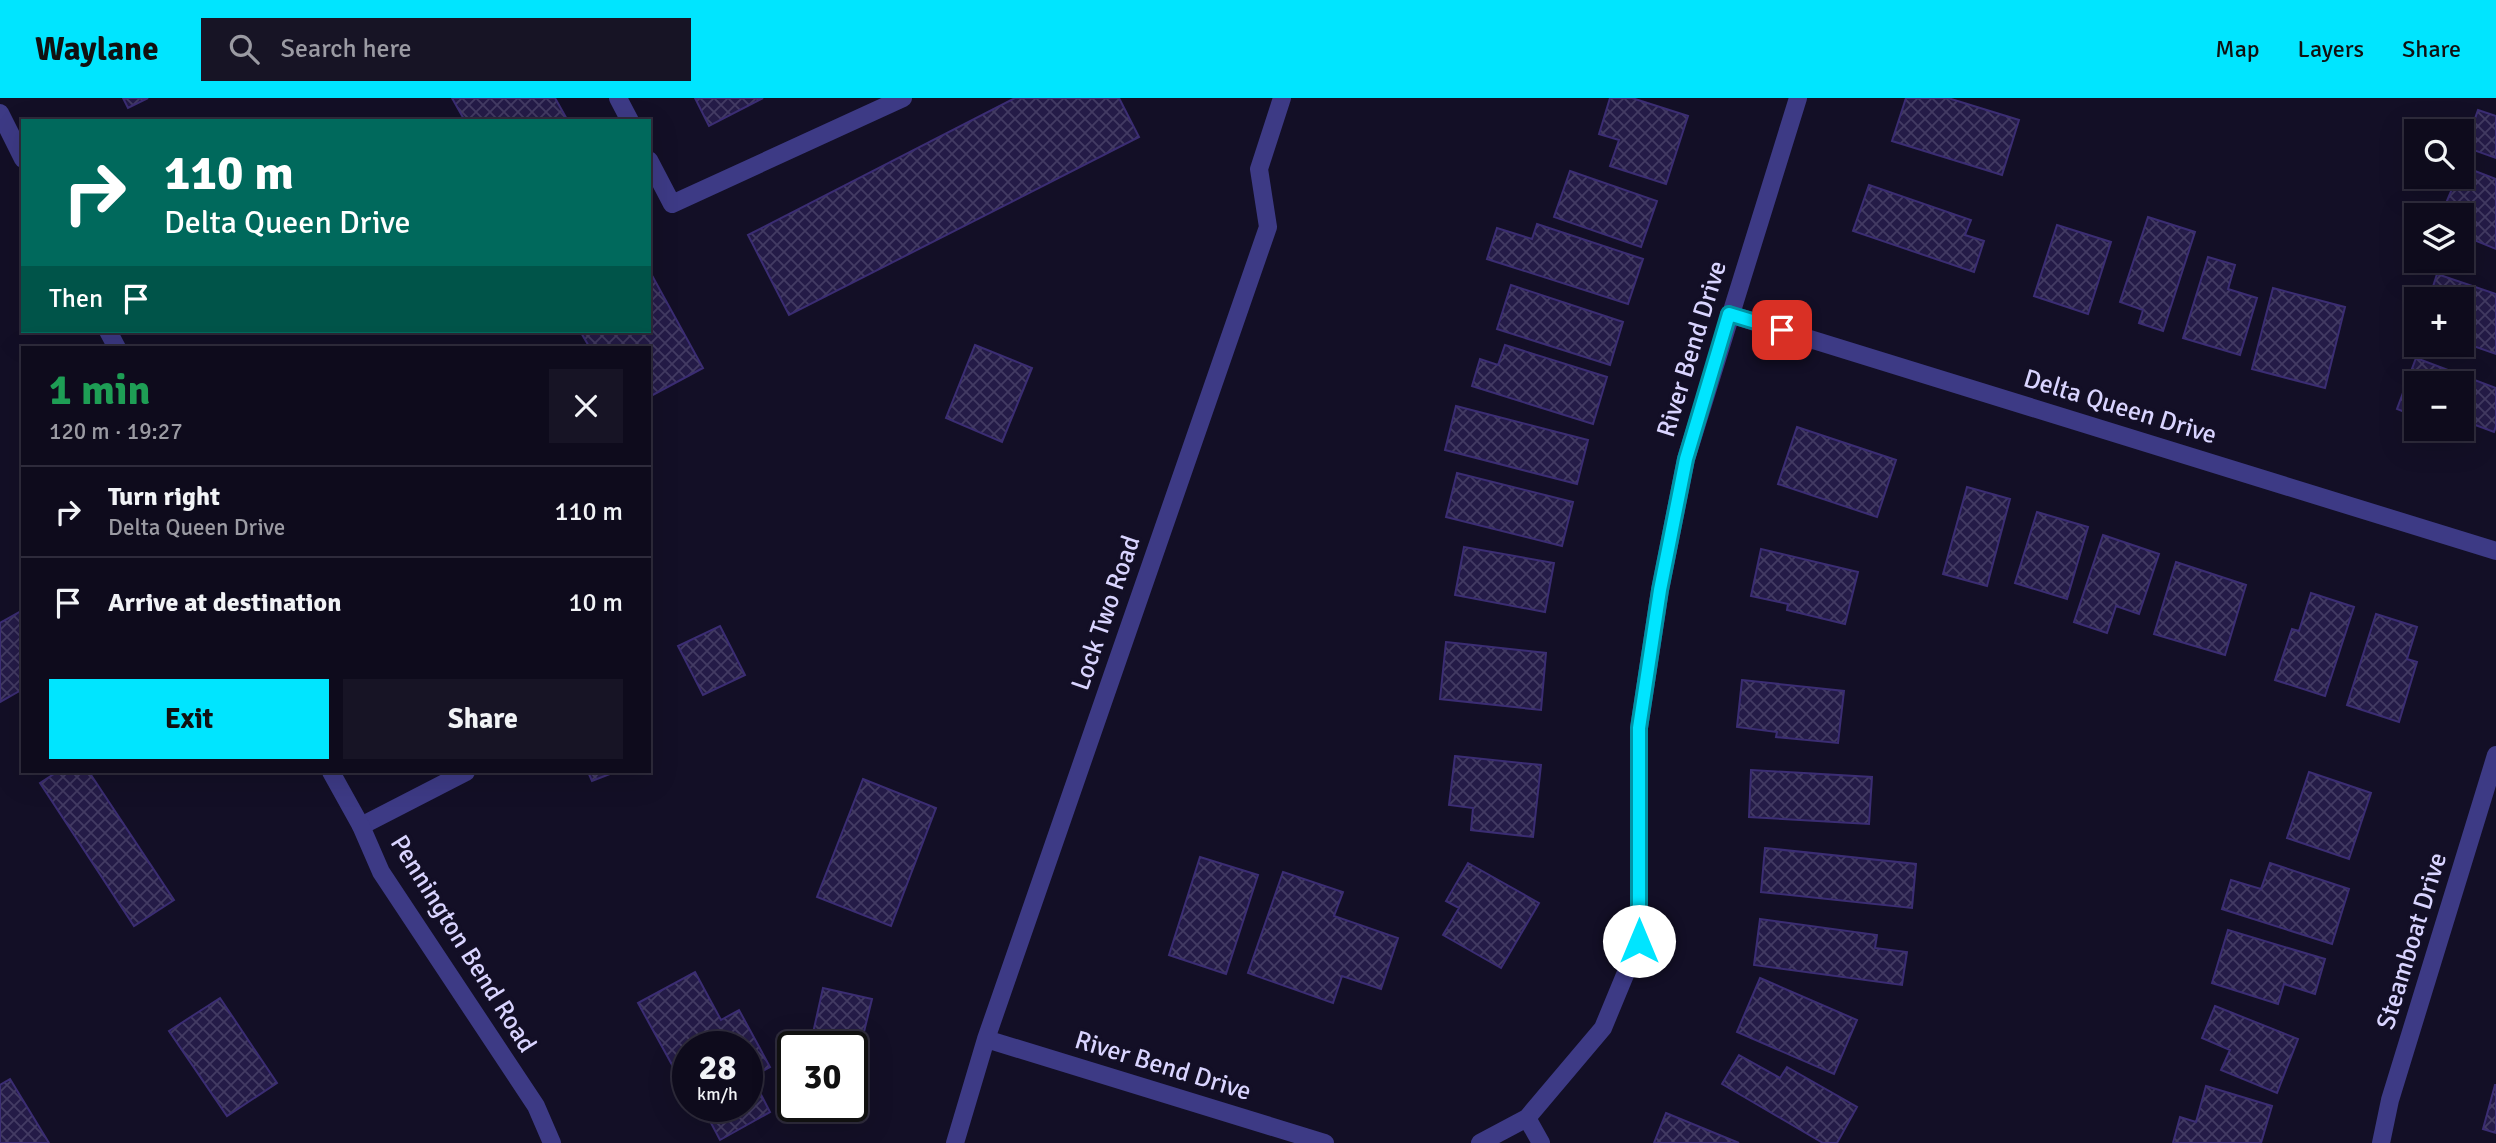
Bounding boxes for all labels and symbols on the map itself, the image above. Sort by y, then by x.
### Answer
street label: River Bend Drive [1650,257,1734,441]
pin [1752,300,1812,360]
street label: Delta Queen Drive [2020,362,2220,452]
street label: Lock Two Road [1065,531,1147,695]
street label: Pennington Bend Road [383,829,543,1059]
street label: Steamboat Drive [2370,849,2454,1033]
position arrow [1602,904,1676,978]
street label: River Bend Drive [1071,1024,1255,1108]
speed limit sign: 30 [777,1031,868,1122]

